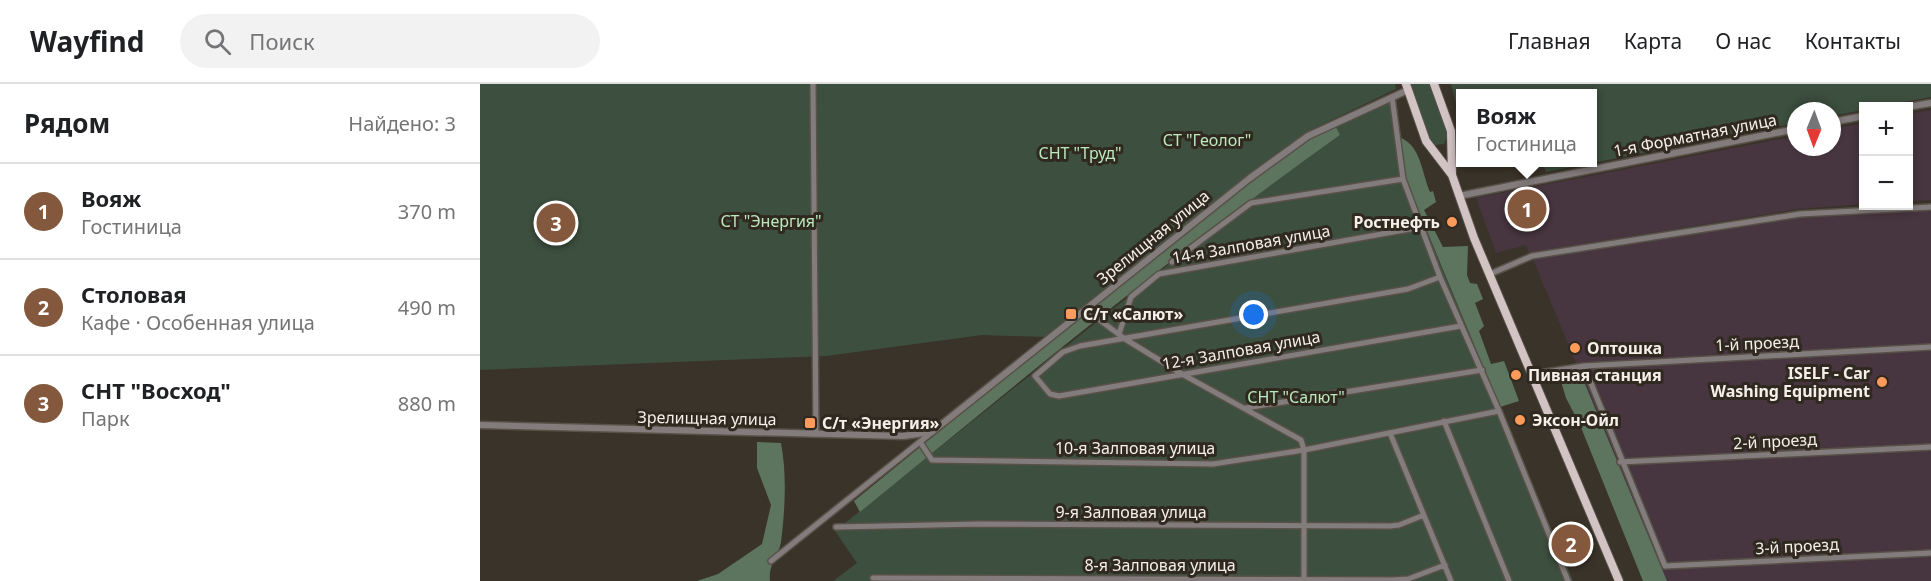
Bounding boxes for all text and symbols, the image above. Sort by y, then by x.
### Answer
search box [180,14,600,68]
text: Wayfind [30,22,144,60]
icon: search [201,25,234,58]
text: Поиск [249,26,315,56]
text: Главная [1508,27,1591,55]
text: Карта [1624,27,1682,55]
text: О нас [1715,27,1772,55]
text: Контакты [1805,27,1901,55]
popup [1456,89,1597,167]
text: Вояж [1476,100,1536,130]
north arrow [1787,102,1841,156]
map controls [1859,102,1913,210]
button: + [1859,102,1913,156]
text: Рядом [24,105,110,141]
street label: 1-я Форматная улица [1611,108,1779,162]
text: Найдено: 3 [348,110,456,137]
park label: СТ "Геолог" [1163,129,1251,151]
text: Гостиница [1476,130,1577,157]
park label: СНТ "Труд" [1038,142,1122,164]
button: − [1859,156,1913,210]
text: Вояж [81,183,141,213]
street label: Зрелищная улица [1092,185,1214,289]
pin: 1 [1508,186,1546,232]
text: 1 [38,198,49,225]
text: 370 m [398,198,456,225]
pin: 3 [536,200,576,246]
park label: СТ "Энергия" [720,210,822,232]
place label: Ростнефть [1354,211,1440,233]
text: Гостиница [81,213,182,240]
marker: Ростнефть [1445,215,1459,229]
street label: 14-я Залповая улица [1170,219,1332,269]
text: Столовая [81,279,187,309]
text: 2 [38,294,49,321]
text: 490 m [398,294,456,321]
your location [1239,300,1268,329]
place label: С/т «Салют» [1083,303,1183,325]
marker: С/т «Салют» [1064,307,1078,321]
text: Кафе · Особенная улица [81,309,315,336]
street label: 12-я Залповая улица [1160,325,1322,375]
street label: 1-й проезд [1715,330,1800,356]
place label: Оптошка [1587,337,1662,359]
marker: Оптошка [1568,341,1582,355]
place label: ISELF - Car Washing Equipment [1711,362,1870,402]
place label: Пивная станция [1528,364,1662,386]
marker: Пивная станция [1509,368,1523,382]
text: СНТ "Восход" [81,375,231,405]
marker: ISELF - Car Washing Equipment [1875,375,1889,389]
park label: СНТ "Салют" [1247,386,1345,408]
text: 3 [38,390,49,417]
text: 880 m [398,390,456,417]
text: Парк [81,405,130,432]
street label: Зрелищная улица [637,406,777,430]
place label: Эксон-Ойл [1532,409,1619,431]
place label: С/т «Энергия» [822,412,940,434]
marker: Эксон-Ойл [1513,413,1527,427]
marker: С/т «Энергия» [803,416,817,430]
street label: 2-й проезд [1733,428,1818,454]
street label: 10-я Залповая улица [1055,437,1215,459]
street label: 9-я Залповая улица [1055,501,1207,523]
pin: 2 [1552,522,1590,566]
street label: 3-й проезд [1755,533,1840,559]
street label: 8-я Залповая улица [1084,554,1236,576]

